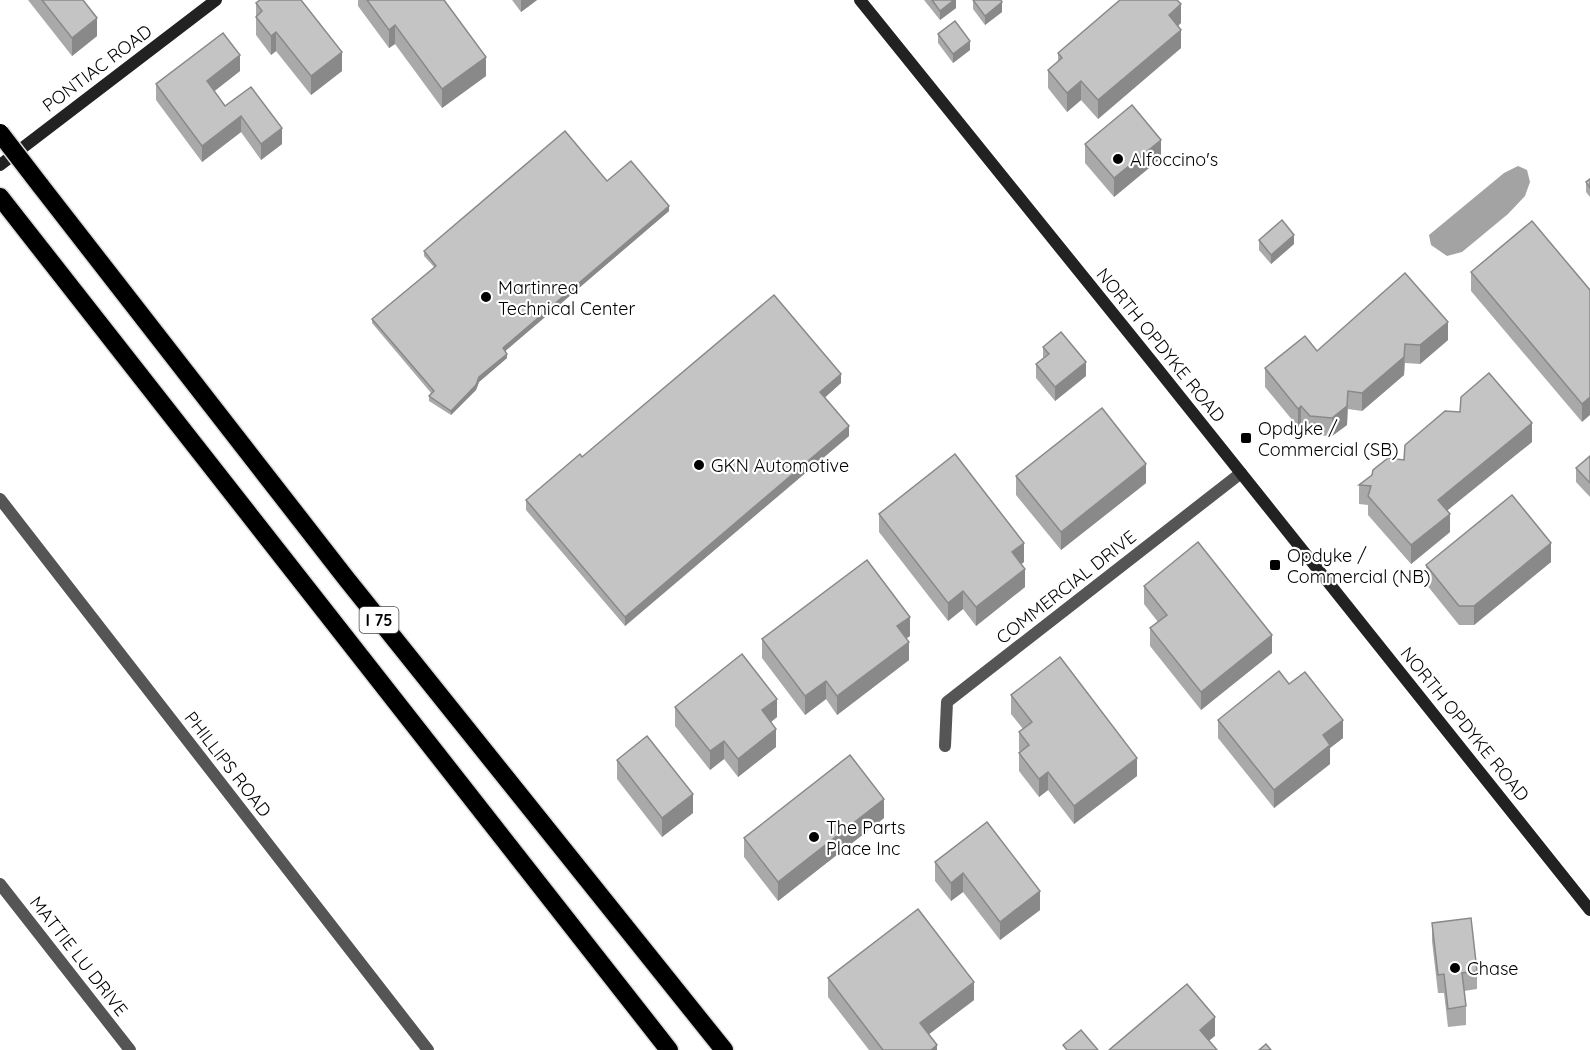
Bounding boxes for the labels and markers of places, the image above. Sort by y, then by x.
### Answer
place label: Alfoccino's [1130,148,1218,171]
marker: Alfoccino's [1111,152,1125,166]
place label: Martinrea Technical Center [498,276,635,320]
marker: Martinrea Technical Center [479,290,493,304]
place label: Opdyke / Commercial (SB) [1258,417,1399,461]
marker: Opdyke / Commercial (SB) [1239,431,1253,445]
place label: GKN Automotive [711,454,849,477]
marker: GKN Automotive [692,458,706,472]
place label: Opdyke / Commercial (NB) [1287,544,1431,588]
marker: Opdyke / Commercial (NB) [1268,558,1282,572]
place label: The Parts Place Inc [826,816,906,860]
marker: The Parts Place Inc [807,830,821,844]
place label: Chase [1467,957,1519,980]
marker: Chase [1448,961,1462,975]

